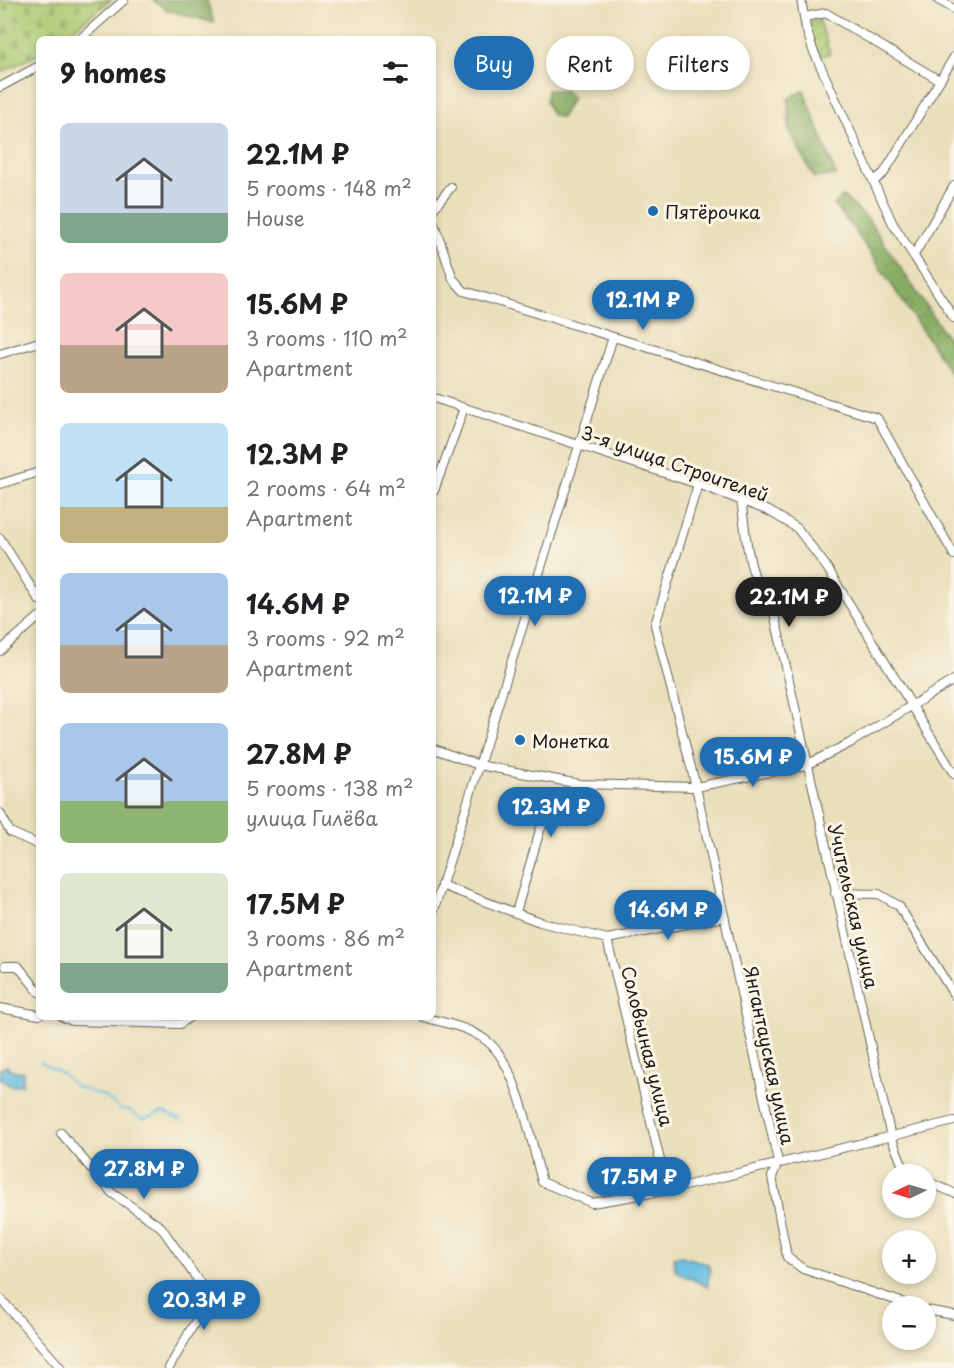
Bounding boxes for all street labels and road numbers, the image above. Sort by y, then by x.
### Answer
street label: 3-я улица Строителей [578,418,772,508]
street label: Учительская улица [822,821,886,992]
street label: Соловьиная улица [615,963,681,1130]
street label: Янгантауская улица [738,963,802,1147]

